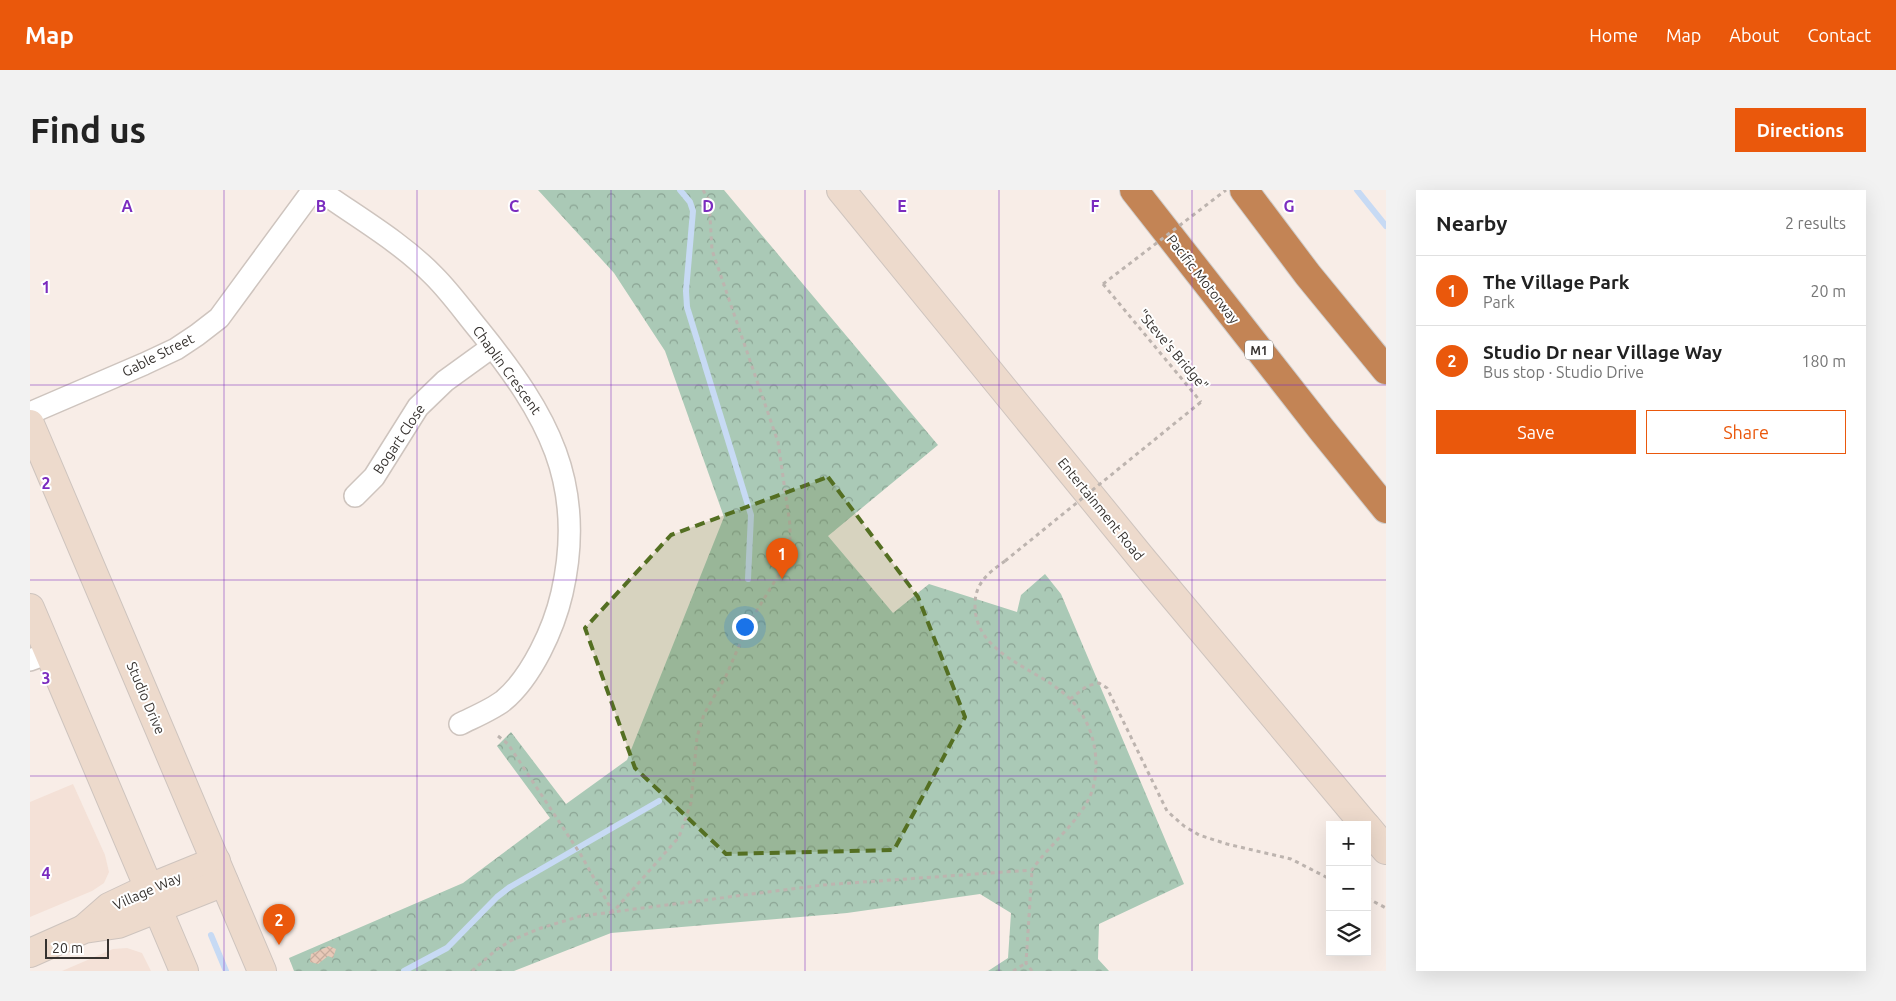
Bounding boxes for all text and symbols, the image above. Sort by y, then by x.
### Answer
text: Map [25,22,74,49]
text: Home [1589,25,1638,45]
text: Map [1666,25,1701,45]
text: About [1729,25,1779,45]
text: Contact [1807,25,1871,45]
button: Directions [1735,108,1866,152]
text: Find us [30,110,146,150]
text: A [121,197,133,215]
text: B [316,197,326,215]
text: C [509,197,519,215]
text: D [702,197,714,215]
text: E [897,197,907,215]
text: F [1091,197,1100,215]
text: G [1283,197,1295,215]
text: Nearby [1436,211,1507,235]
text: 2 results [1785,214,1846,232]
street label: Pacific Motorway [1163,231,1243,327]
text: The Village Park [1483,271,1629,293]
text: 1 [41,278,51,296]
text: 1 [1447,282,1457,300]
text: 20 m [1810,282,1846,300]
text: Park [1483,293,1515,311]
street label: "Steve's Bridge" [1135,307,1211,393]
street label: Chaplin Crescent [469,323,545,418]
street label: Gable Street [119,330,197,380]
road number: M1 [1245,340,1273,360]
text: Studio Dr near Village Way [1483,341,1722,363]
text: 2 [1447,352,1457,370]
text: 180 m [1801,352,1846,370]
text: Bus stop · Studio Drive [1483,363,1644,381]
street label: Bogart Close [370,401,428,477]
button: Save [1436,410,1636,454]
button: Share [1646,410,1846,454]
street label: Entertainment Road [1055,455,1147,563]
text: 2 [41,474,51,492]
pin: 1 [766,538,798,579]
your location [732,614,758,640]
street label: Studio Drive [124,659,168,737]
text: 3 [41,669,51,687]
map controls [1326,821,1371,956]
button: + [1326,821,1371,866]
text: 4 [41,864,51,882]
button: − [1326,866,1371,911]
street label: Village Way [110,869,184,913]
pin: 2 [263,904,295,945]
button: layers [1326,911,1371,956]
scale bar [45,936,109,959]
text: 20 m [52,940,83,956]

